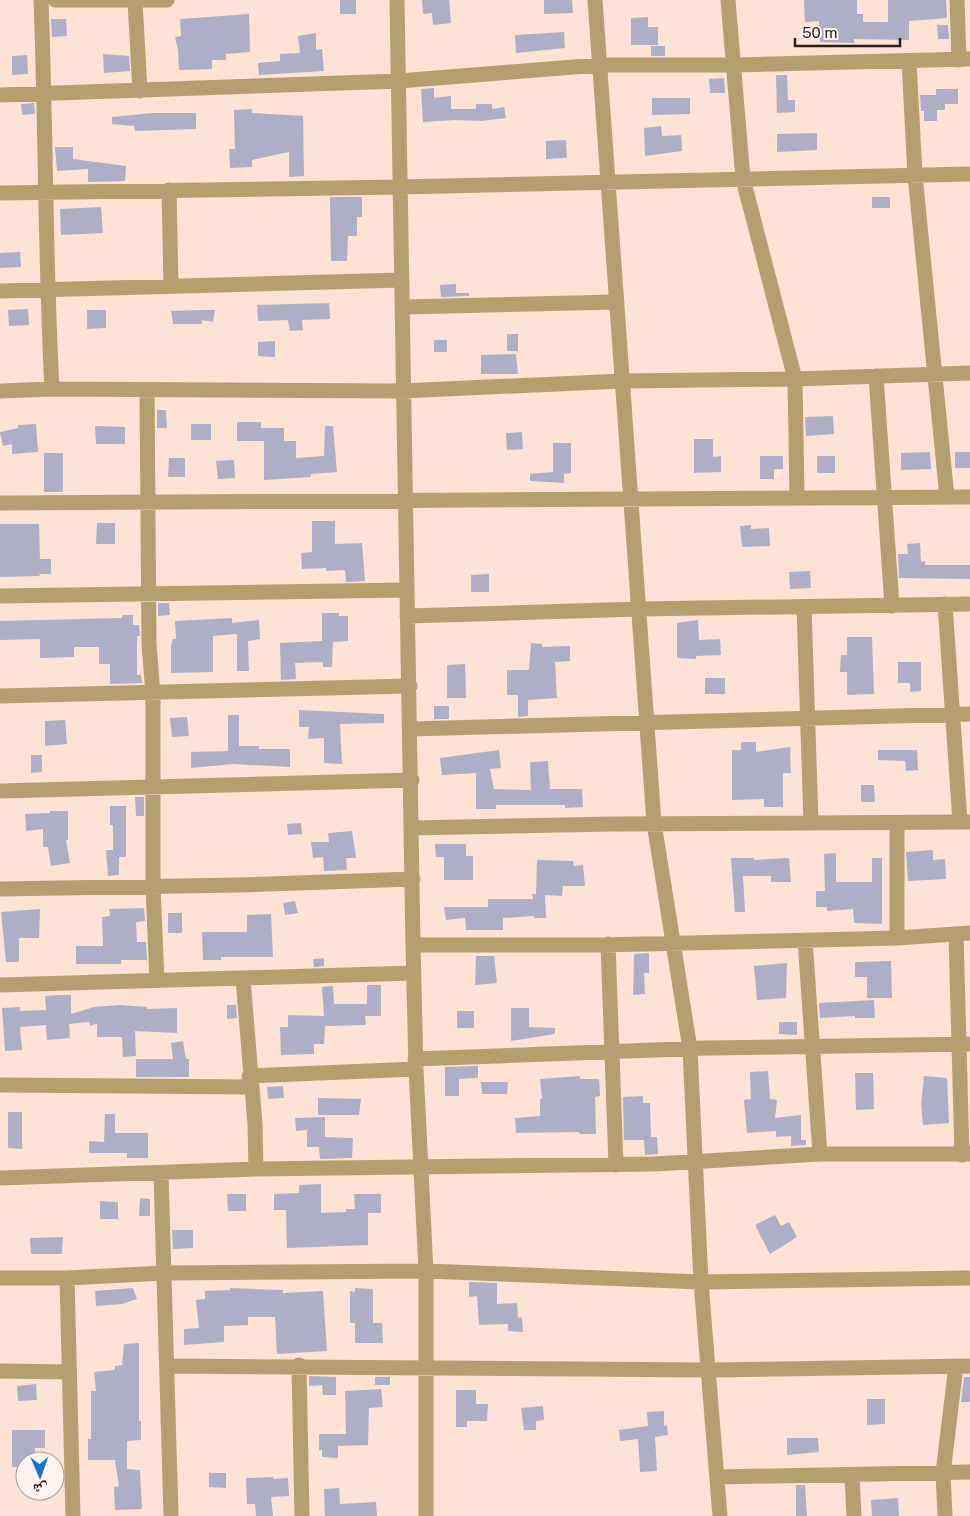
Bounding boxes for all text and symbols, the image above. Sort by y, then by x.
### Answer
scale bar [795,15,900,47]
text: 50 m [802,24,837,41]
north arrow [15,1451,65,1501]
text: ش [33,1480,48,1497]

